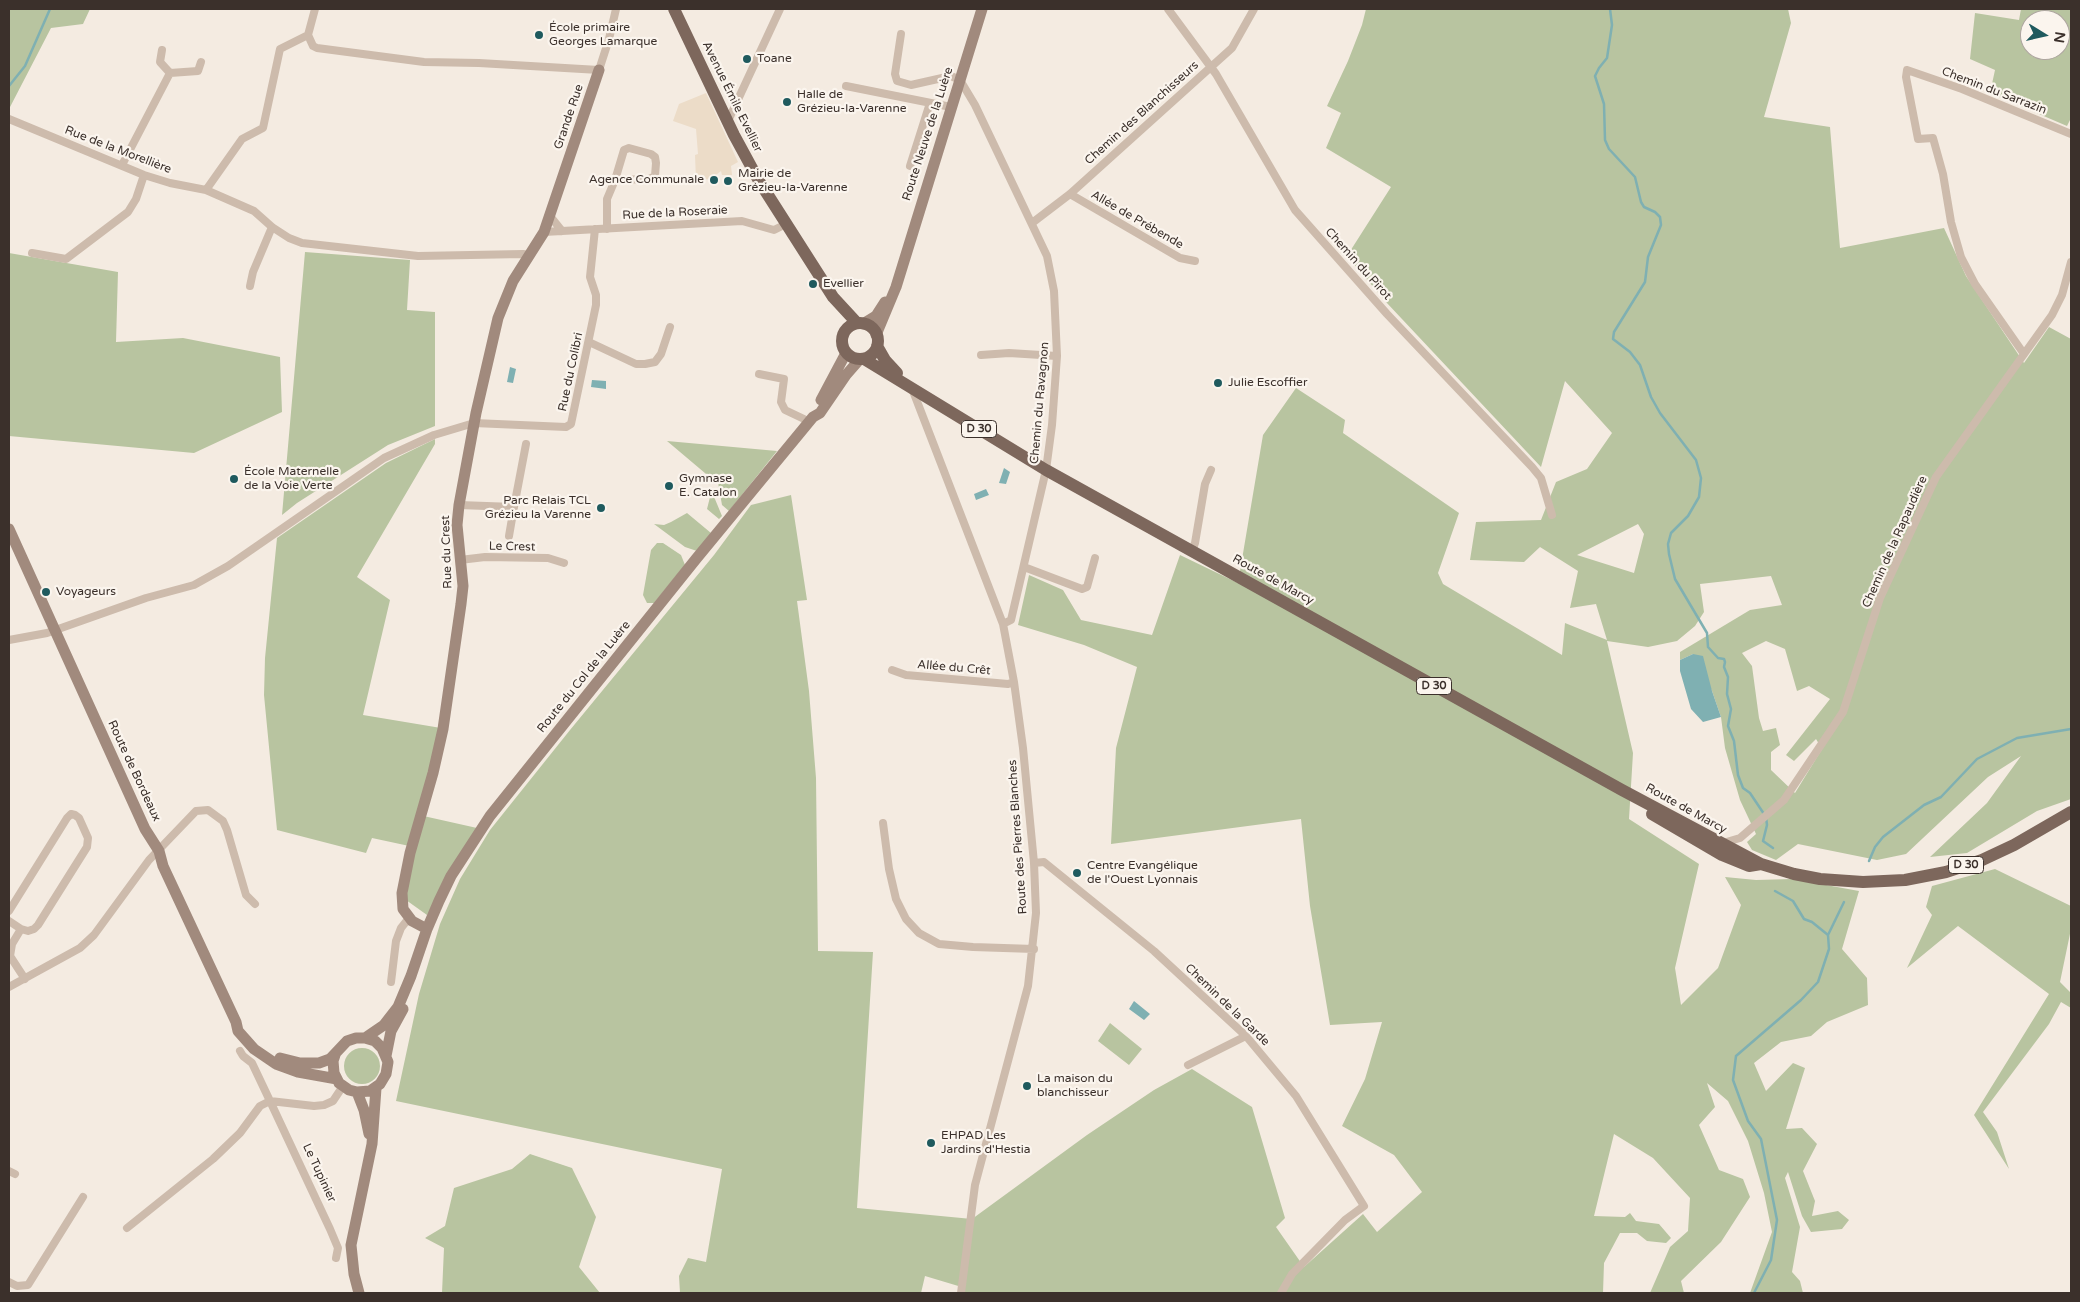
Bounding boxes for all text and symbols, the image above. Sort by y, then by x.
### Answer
north arrow [2020,10,2070,60]
place label: École primaire Georges Lamarque [549,21,657,49]
marker: École primaire Georges Lamarque [533,29,545,41]
text: N [2050,30,2069,44]
street label: Avenue Émile Evellier [699,39,765,155]
place label: Toane [757,52,792,66]
marker: Toane [741,53,753,65]
street label: Chemin des Blanchisseurs [1082,58,1202,168]
street label: Chemin du Sarrazin [1940,64,2048,118]
street label: Route Neuve de la Luère [900,65,956,203]
street label: Grande Rue [551,83,587,151]
place label: Halle de Grézieu-la-Varenne [797,88,907,116]
marker: Halle de Grézieu-la-Varenne [781,96,793,108]
street label: Rue de la Morellière [63,123,173,177]
place label: Mairie de Grézieu-la-Varenne [738,167,848,195]
place label: Agence Communale [589,173,704,187]
marker: Agence Communale [708,174,720,186]
marker: Mairie de Grézieu-la-Varenne [722,175,734,187]
street label: Allée de Prébende [1088,188,1186,252]
street label: Rue de la Roseraie [622,203,728,223]
street label: Chemin du Pirot [1322,225,1394,303]
place label: Evellier [823,277,864,291]
marker: Evellier [807,278,819,290]
street label: Rue du Colibri [556,331,586,413]
street label: Chemin du Ravagnon [1027,341,1053,465]
place label: Julie Escoffier [1228,376,1307,390]
marker: Julie Escoffier [1212,377,1224,389]
road number: D 30 [962,420,996,438]
place label: École Maternelle de la Voie Verte [244,465,339,493]
place label: Gymnase E. Catalon [679,472,737,500]
marker: École Maternelle de la Voie Verte [228,473,240,485]
street label: Chemin de la Rapaudière [1859,474,1931,610]
marker: Gymnase E. Catalon [663,480,675,492]
place label: Parc Relais TCL Grézieu la Varenne [485,494,591,522]
marker: Parc Relais TCL Grézieu la Varenne [595,502,607,514]
street label: Rue du Crest [439,515,455,589]
street label: Le Crest [489,539,535,555]
street label: Route de Marcy [1230,552,1316,608]
place label: Voyageurs [56,585,116,599]
marker: Voyageurs [40,586,52,598]
street label: Route du Col de la Luère [534,618,634,736]
street label: Allée du Crêt [917,658,991,678]
road number: D 30 [1416,678,1452,694]
street label: Route de Bordeaux [104,718,164,824]
street label: Route des Pierres Blanches [1005,759,1031,915]
street label: Route de Marcy [1643,781,1729,837]
road number: D 30 [1948,856,1984,874]
place label: Centre Evangélique de l'Ouest Lyonnais [1087,859,1198,887]
marker: Centre Evangélique de l'Ouest Lyonnais [1071,867,1083,879]
street label: Chemin de la Garde [1182,961,1272,1049]
place label: La maison du blanchisseur [1037,1072,1113,1100]
marker: La maison du blanchisseur [1021,1080,1033,1092]
place label: EHPAD Les Jardins d'Hestia [941,1129,1030,1157]
marker: EHPAD Les Jardins d'Hestia [925,1137,937,1149]
street label: Le Tupinier [299,1141,339,1205]

